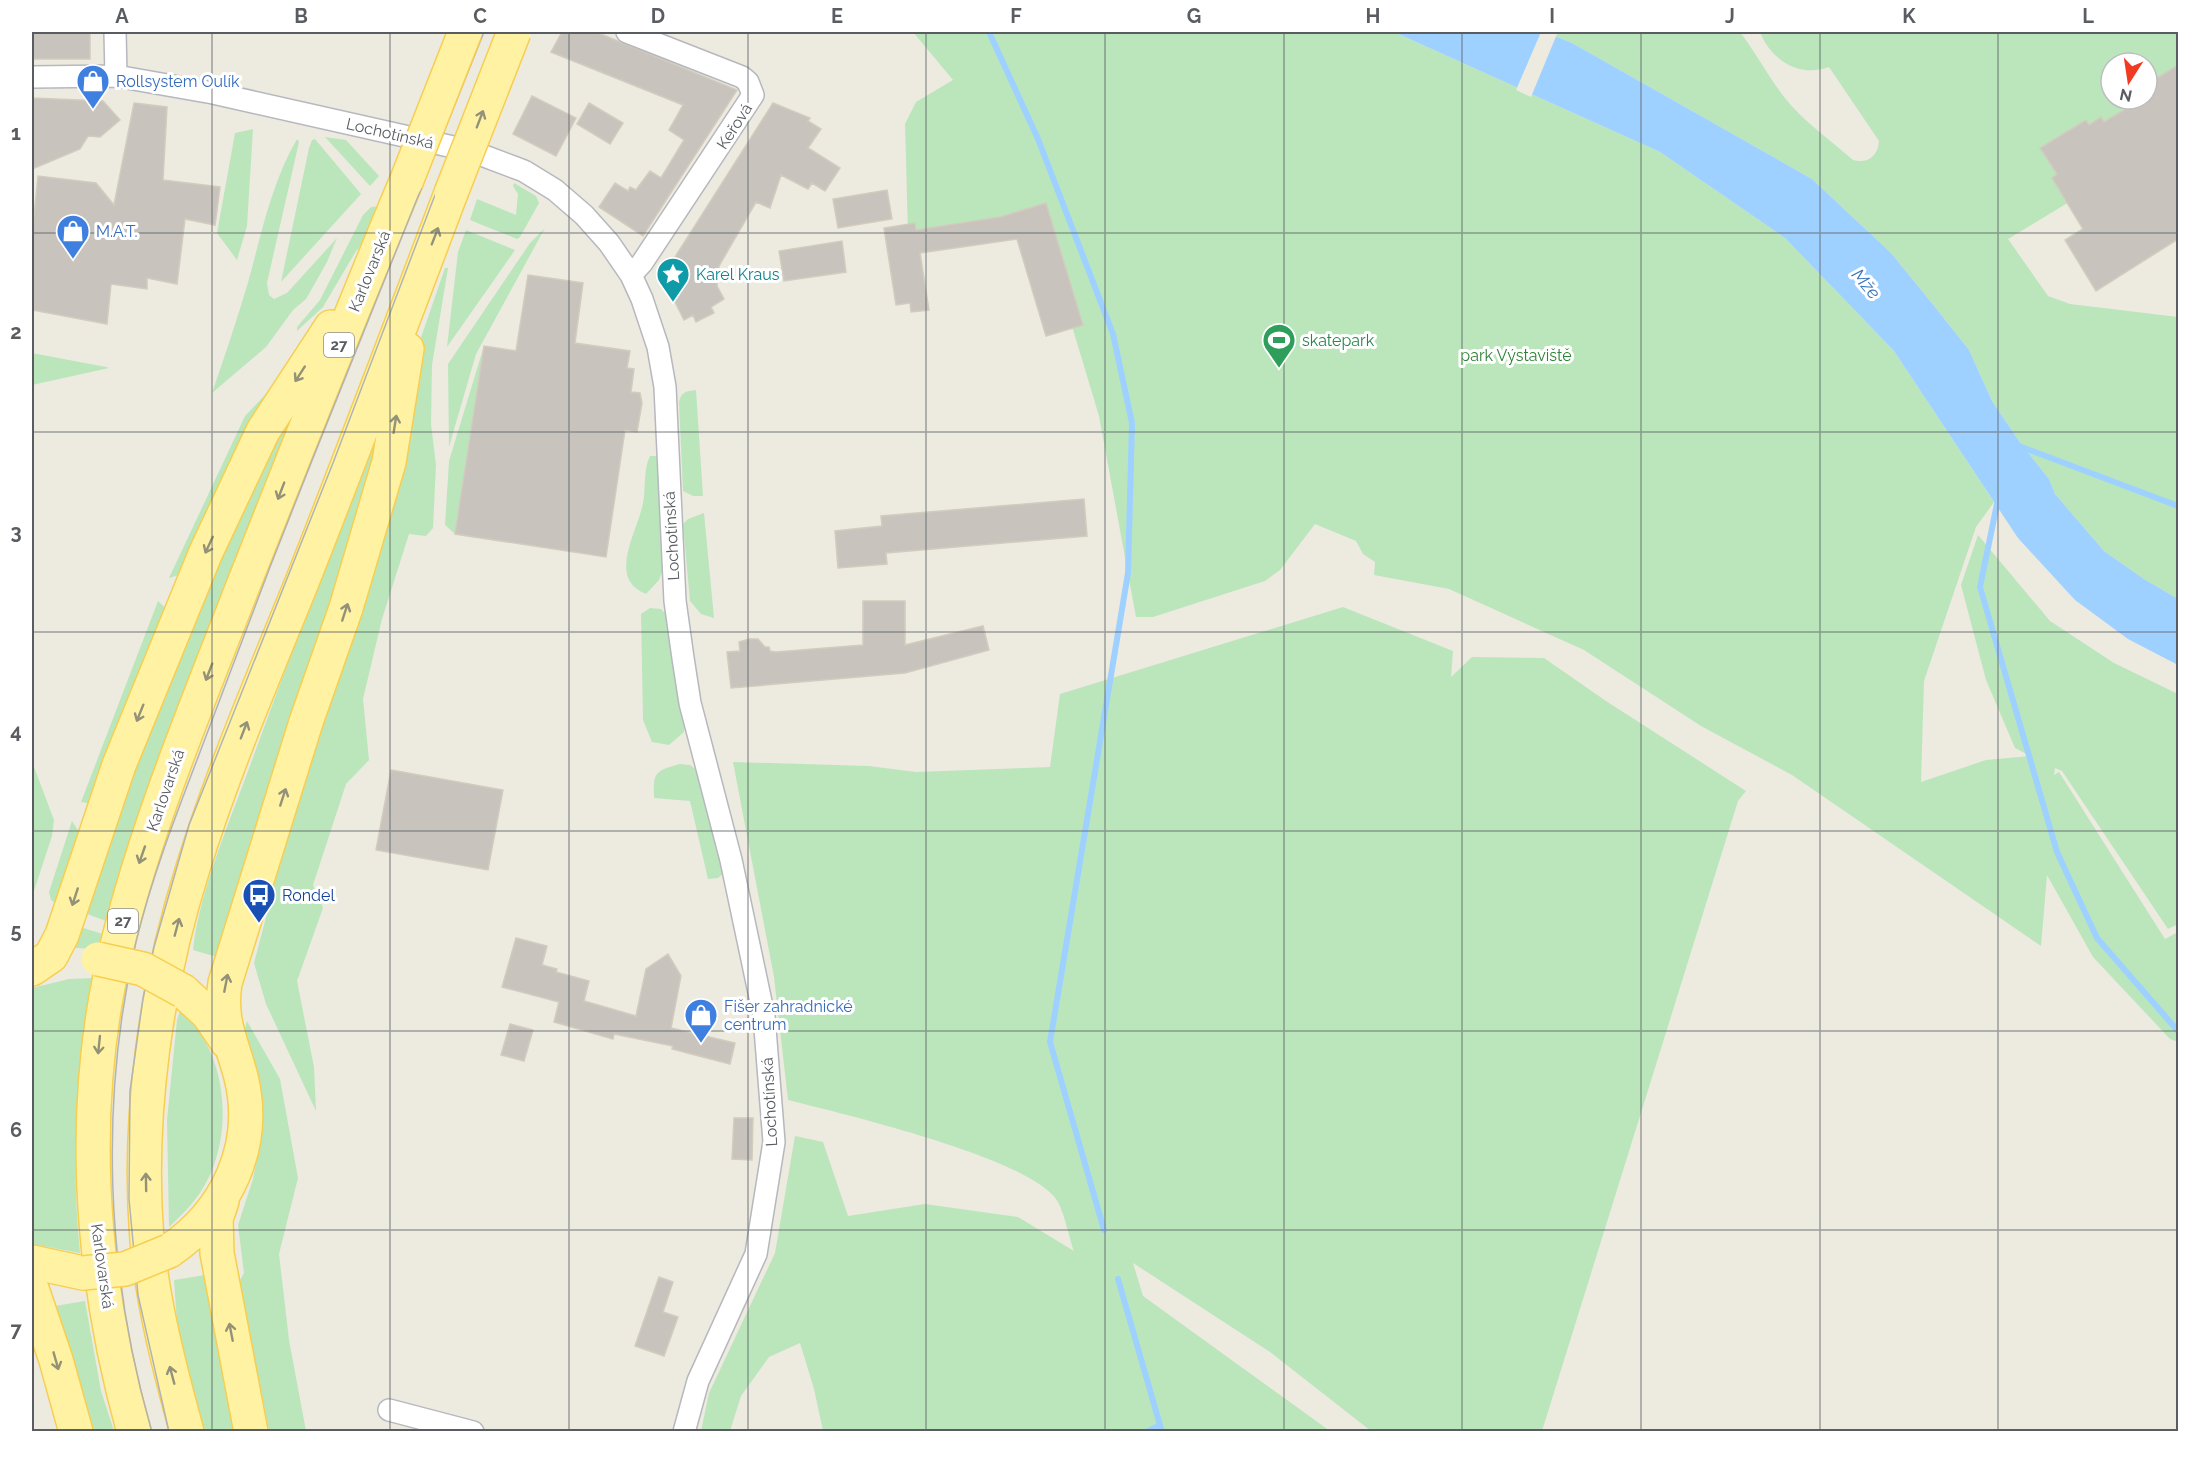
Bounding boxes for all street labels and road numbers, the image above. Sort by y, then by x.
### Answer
street label: Keřová [713,100,756,153]
street label: Lochotínská [344,114,436,153]
street label: Karlovarská [345,228,394,315]
road number: 27 [324,333,354,357]
street label: Lochotínská [660,491,683,581]
street label: Karlovarská [143,747,188,834]
road number: 27 [108,909,138,933]
street label: Lochotínská [758,1057,781,1147]
street label: Karlovarská [87,1222,118,1310]

